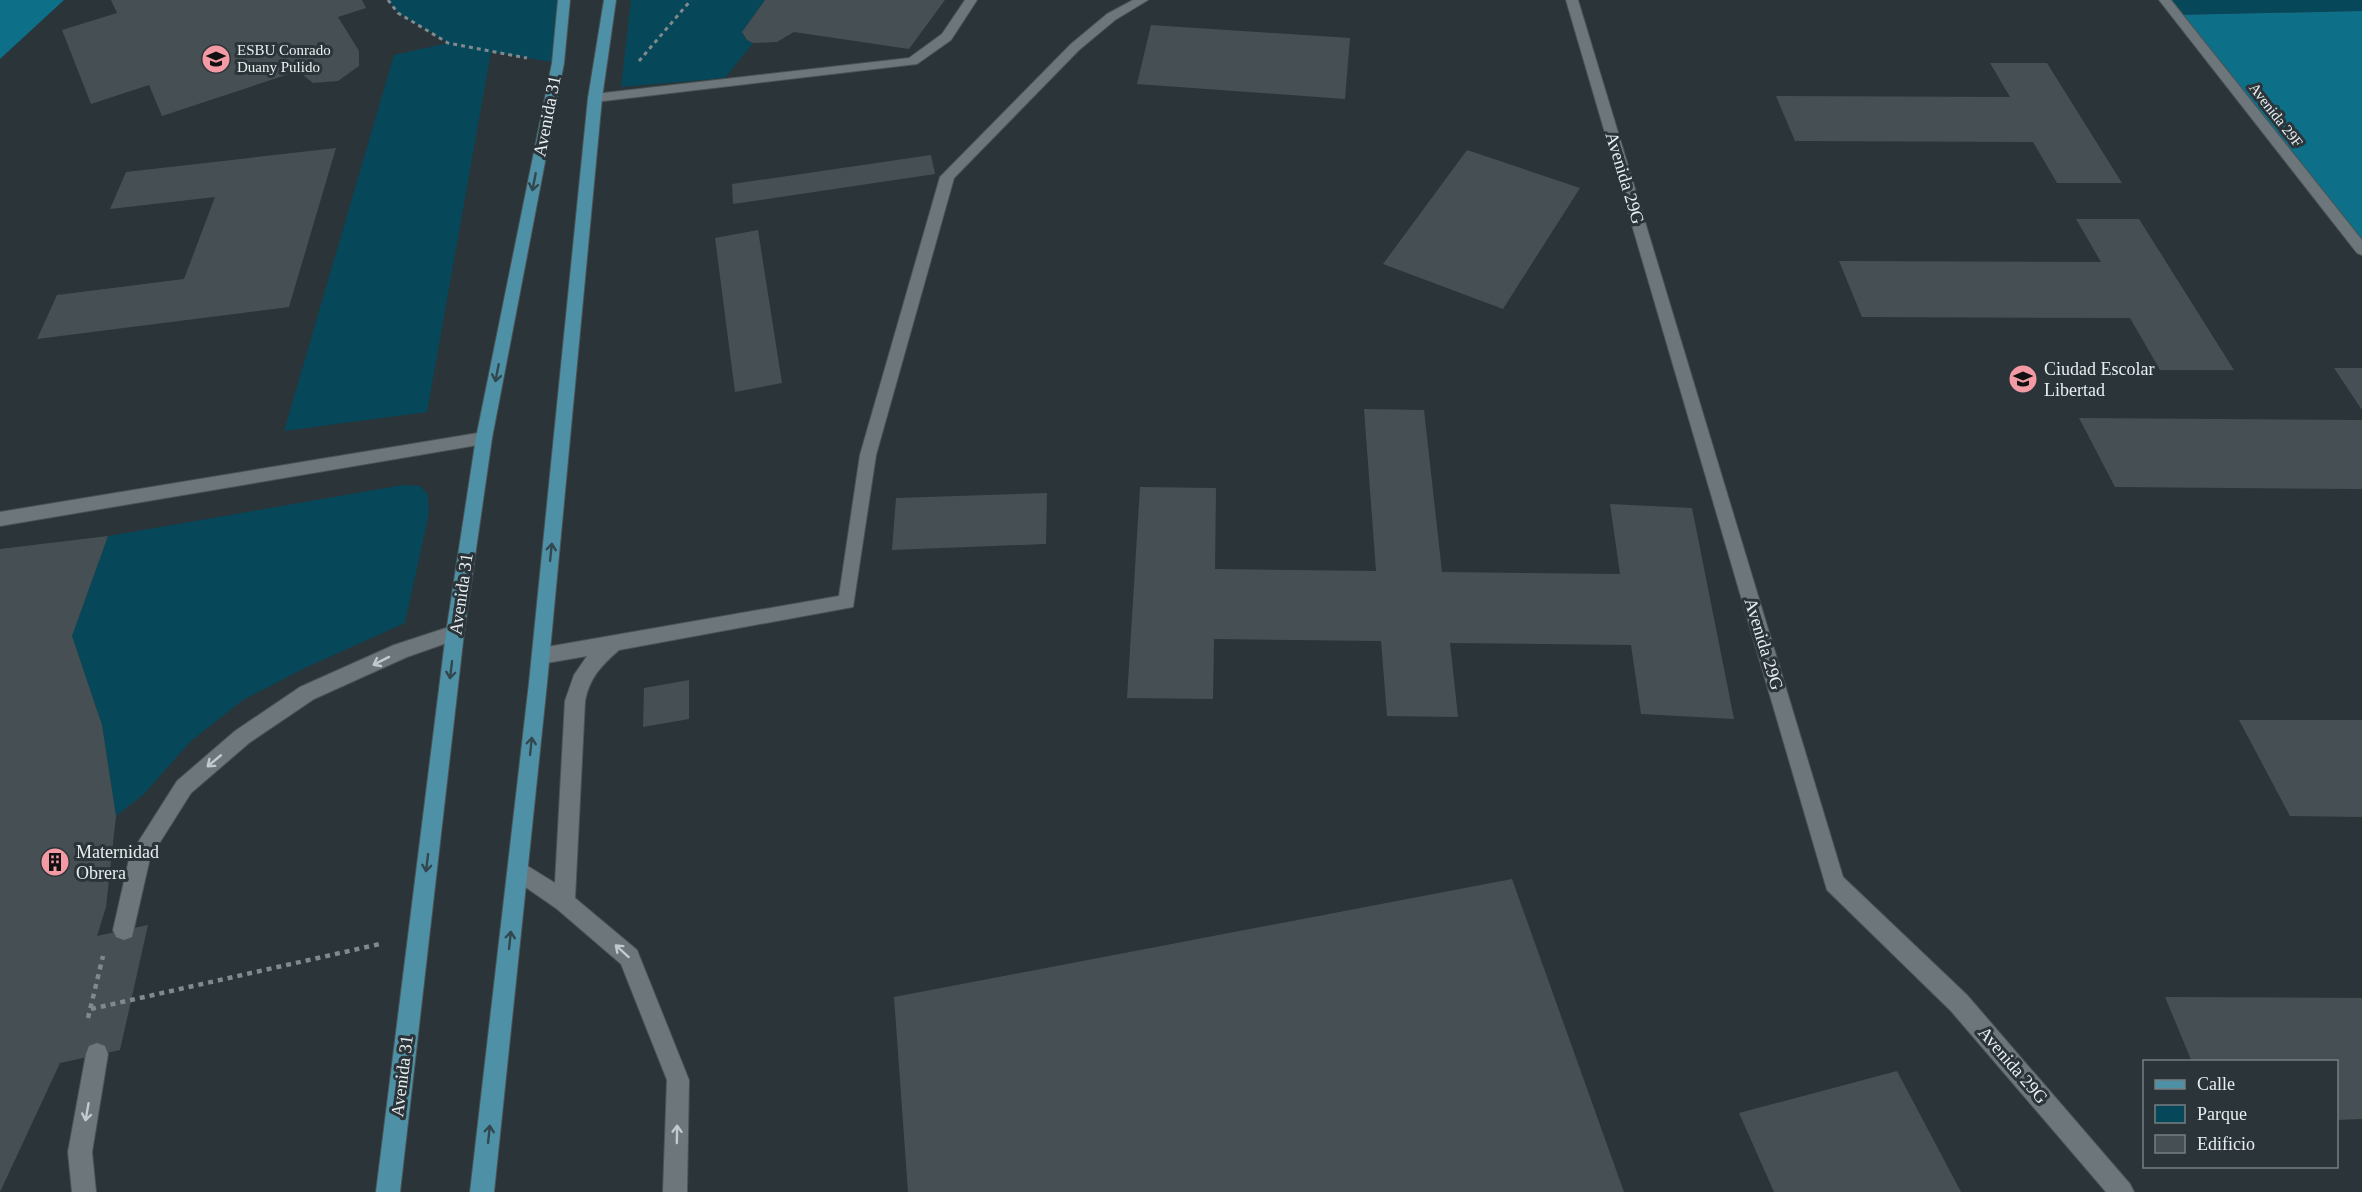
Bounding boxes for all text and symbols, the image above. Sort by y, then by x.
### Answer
place label: ESBU Conrado Duany Pulido [237,42,331,75]
school or university icon: ESBU Conrado Duany Pulido [200,43,232,75]
street label: Avenida 31 [529,74,565,158]
street label: Avenida 29F [2246,80,2306,150]
street label: Avenida 29G [1602,130,1648,226]
one-way arrow [528,172,539,191]
place label: Ciudad Escolar Libertad [2044,359,2154,400]
one-way arrow [491,363,502,383]
school or university icon: Ciudad Escolar Libertad [2007,363,2039,395]
one-way arrow [546,543,557,563]
street label: Avenida 31 [445,552,477,636]
street label: Avenida 29G [1741,596,1787,692]
one-way arrow [372,656,390,667]
one-way arrow [445,659,456,679]
one-way arrow [526,737,537,757]
one-way arrow [206,754,222,767]
place label: Maternidad Obrera [76,842,159,883]
building icon: Maternidad Obrera [39,846,71,878]
one-way arrow [422,853,433,873]
one-way arrow [505,931,516,950]
one-way arrow [614,944,629,959]
street label: Avenida 29G [1974,1023,2052,1107]
street label: Avenida 31 [387,1034,417,1118]
legend [2143,1060,2338,1168]
text: Calle [2197,1074,2235,1094]
one-way arrow [81,1101,92,1121]
text: Parque [2197,1104,2247,1124]
one-way arrow [484,1124,495,1144]
one-way arrow [671,1124,683,1144]
text: Edificio [2197,1134,2255,1154]

